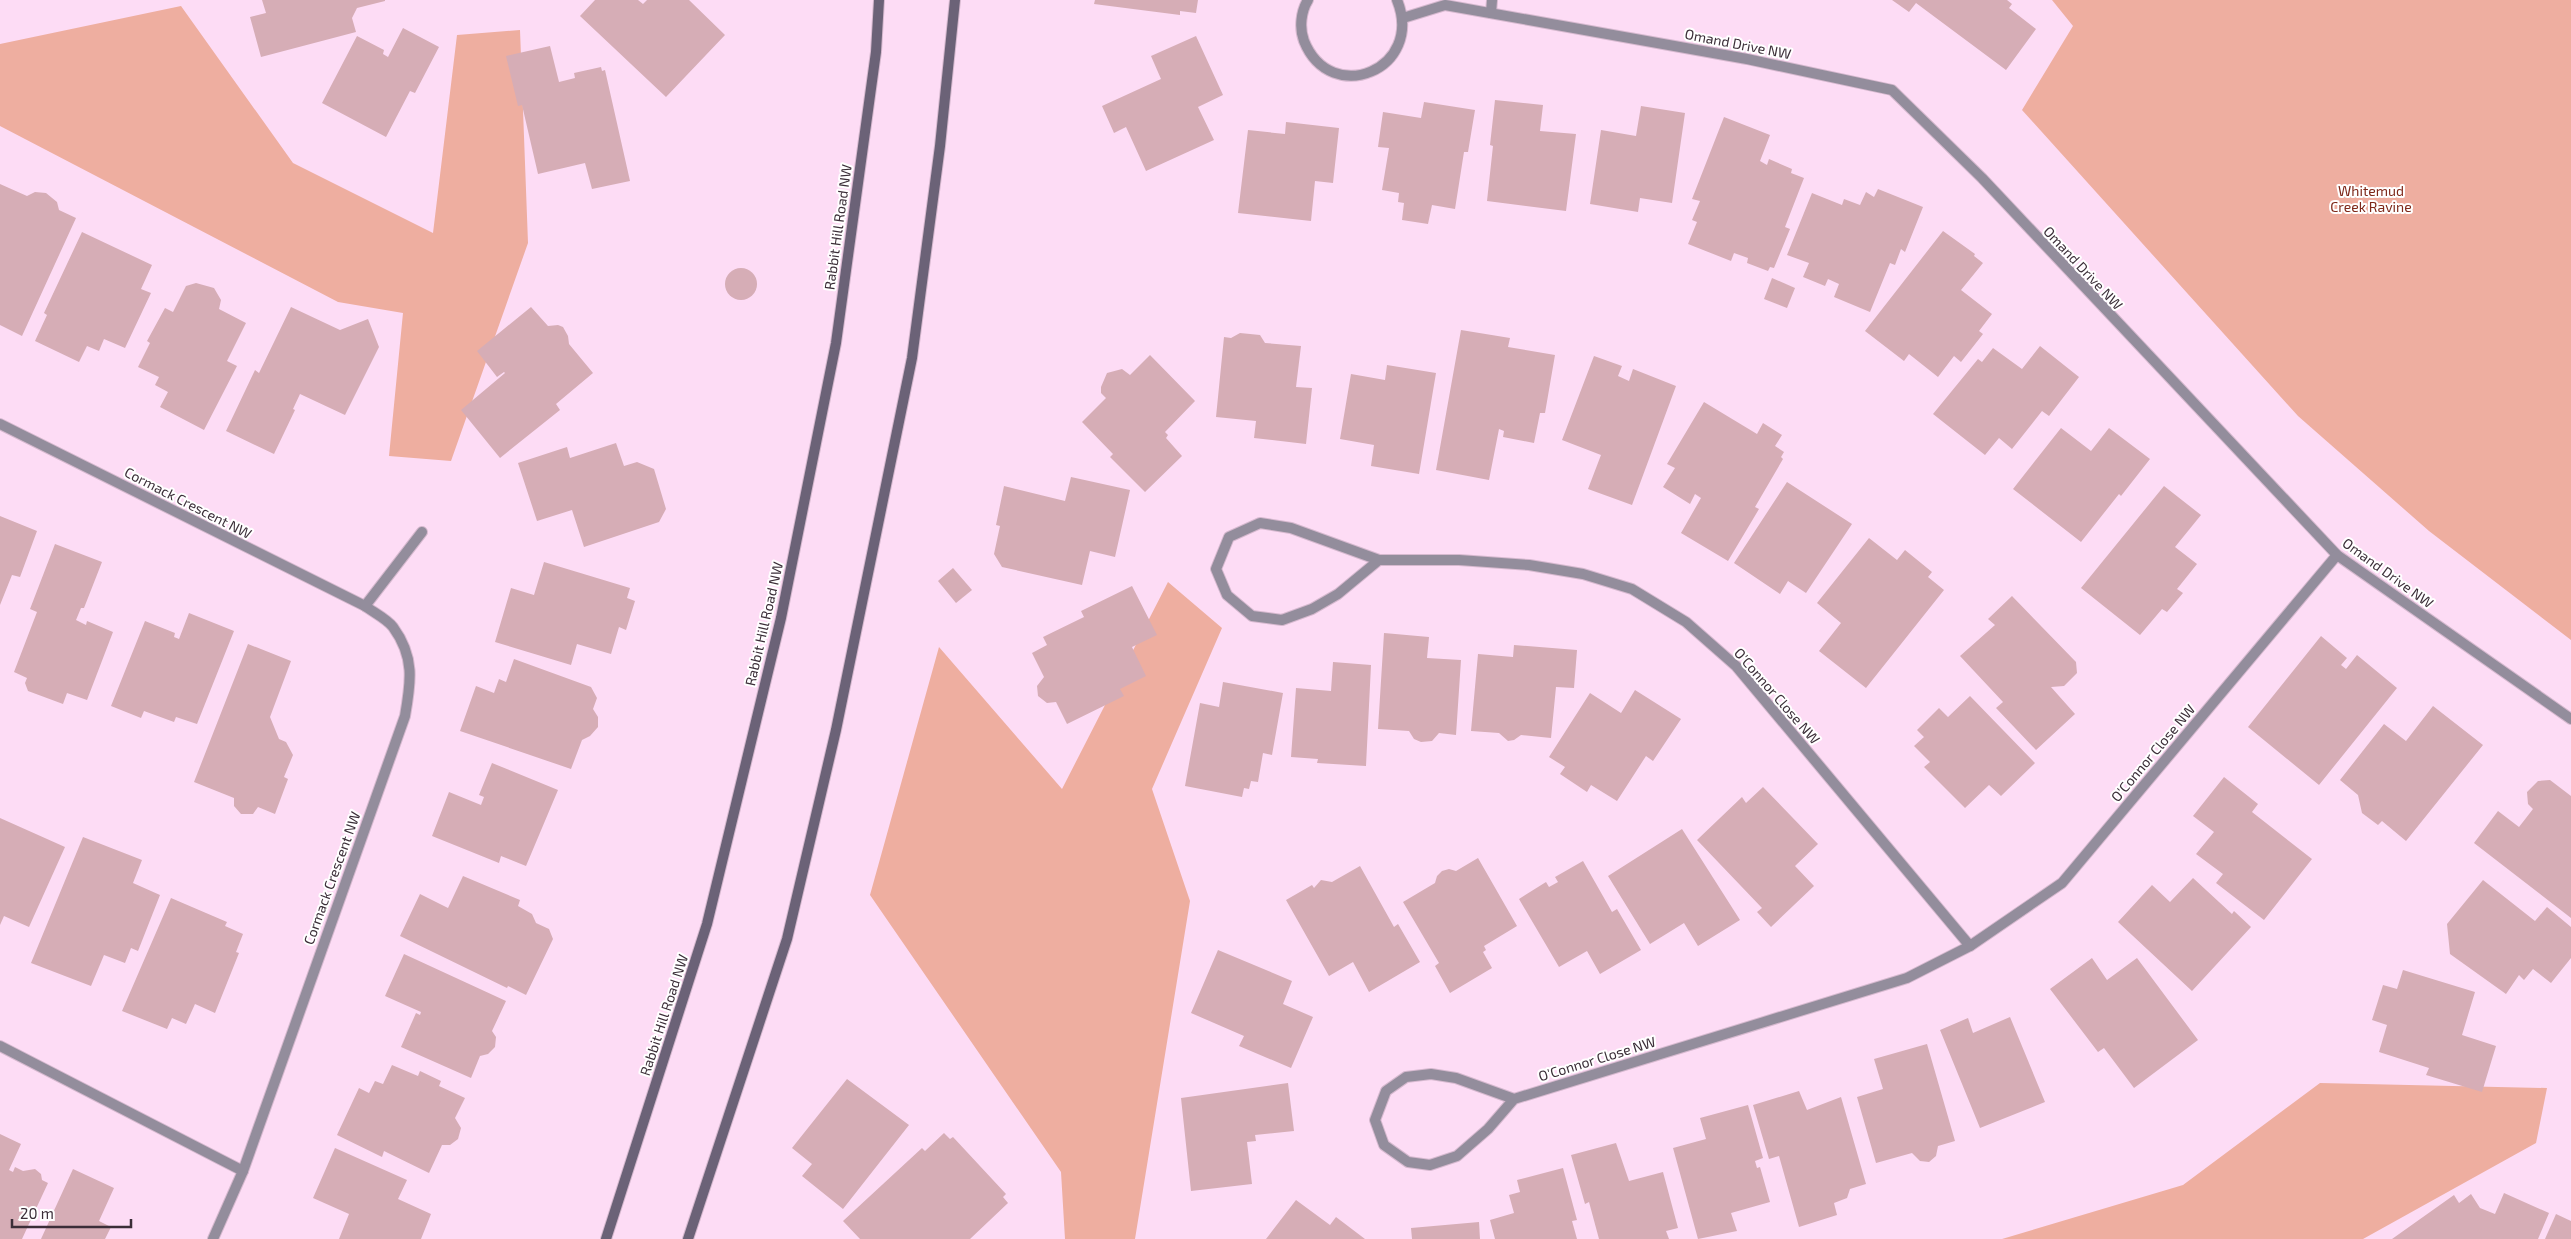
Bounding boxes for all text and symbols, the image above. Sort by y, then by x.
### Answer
street label: Omand Drive NW [1683,25,1793,62]
street label: Rabbit Hill Road NW [820,163,855,291]
park label: Whitemud Creek Ravine [2330,182,2412,215]
street label: Omand Drive NW [2040,222,2126,313]
street label: Cormack Crescent NW [122,463,255,542]
street label: Omand Drive NW [2340,534,2437,611]
street label: Rabbit Hill Road NW [741,560,786,688]
street label: O'Connor Close NW [1731,644,1824,747]
street label: O'Connor Close NW [2107,701,2198,805]
street label: Cormack Crescent NW [300,809,364,947]
street label: Rabbit Hill Road NW [636,952,691,1078]
street label: O'Connor Close NW [1536,1033,1658,1084]
scale bar [12,1196,131,1228]
text: 20 m [20,1204,54,1222]

